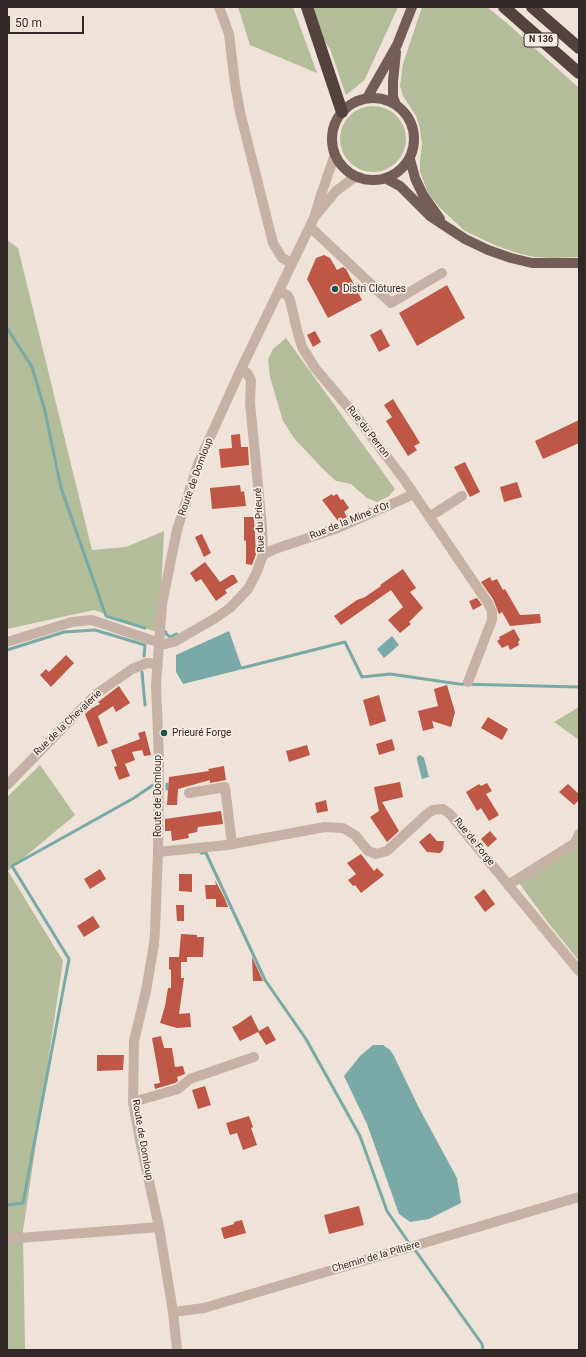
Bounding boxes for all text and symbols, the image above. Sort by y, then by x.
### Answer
scale bar [10,8,86,34]
text: 50 m [15,16,42,30]
road number: N 136 [524,33,558,47]
place label: Distri Clôtures [343,283,406,295]
marker: Distri Clôtures [330,284,340,294]
street label: Rue du Perron [344,404,392,460]
street label: Route de Domloup [176,436,216,518]
street label: Rue du Prieuré [252,487,268,553]
street label: Rue de la Mine d'Or [308,499,392,543]
street label: Rue de la Chevalerie [32,688,104,758]
place label: Prieuré Forge [172,727,231,739]
marker: Prieuré Forge [159,728,169,738]
street label: Route de Domloup [152,755,164,837]
street label: Rue de Forge [451,816,497,868]
street label: Route de Domloup [129,1099,155,1181]
street label: Chemin de la Piltière [331,1239,421,1275]

